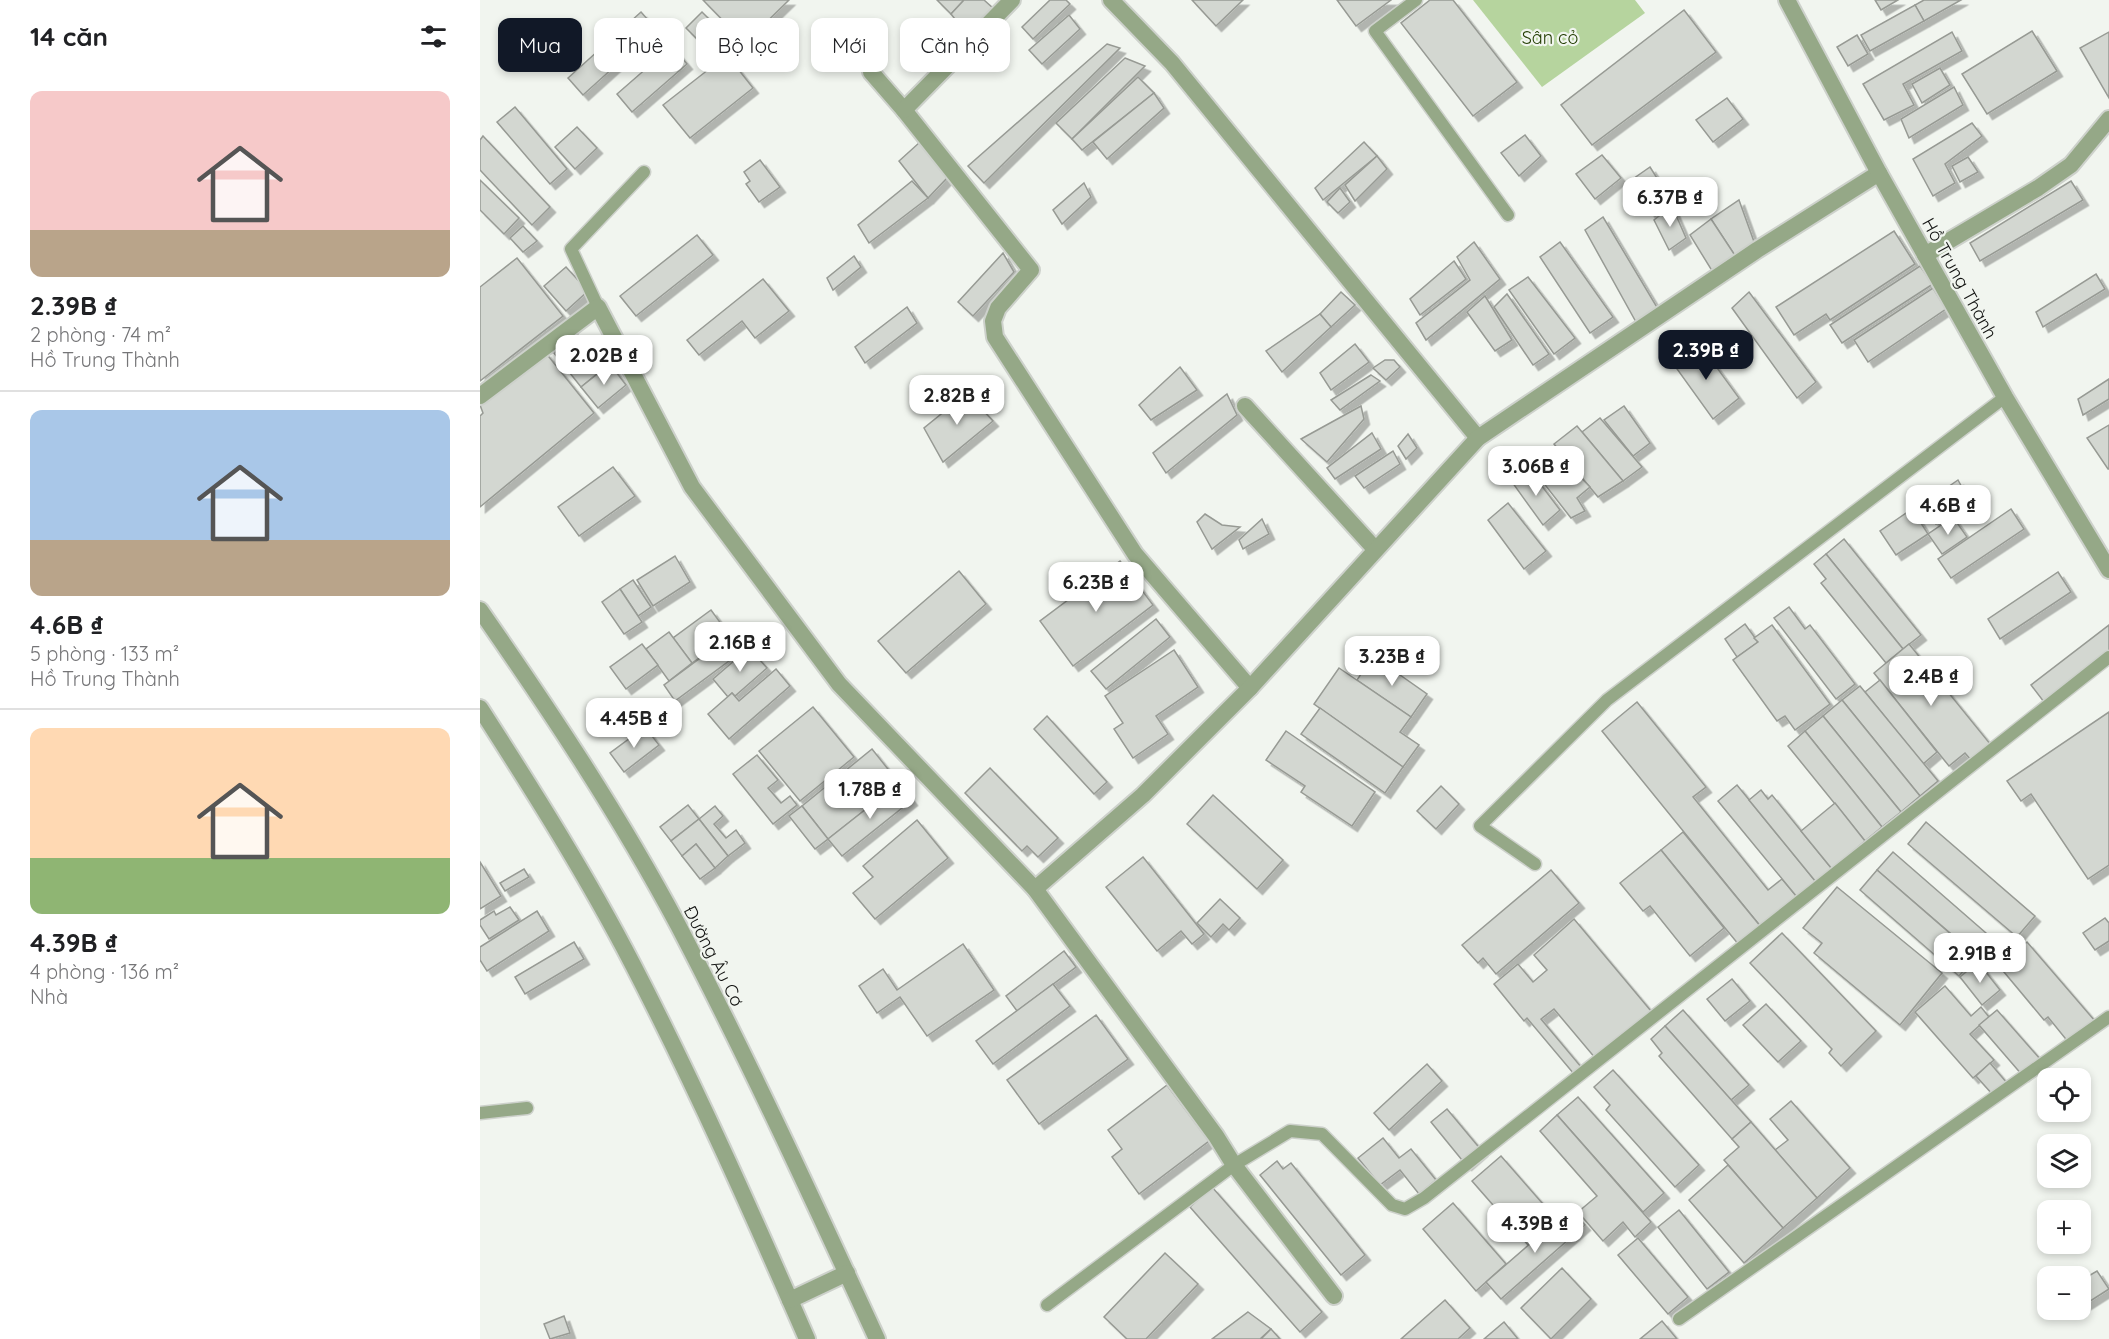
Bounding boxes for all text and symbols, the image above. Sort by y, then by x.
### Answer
chip: Mua [498,18,582,72]
chip: Thuê [594,18,684,72]
chip: Bộ lọc [696,18,799,72]
chip: Mới [811,18,888,72]
chip: Căn hộ [900,18,1010,72]
text: 14 căn [30,20,108,53]
icon: filters [417,20,450,53]
park label: Sân cỏ [1522,26,1578,49]
icon: home [186,130,294,238]
pin: 6.37B ₫ [1615,177,1725,228]
text: 6.37B ₫ [1637,184,1703,209]
street label: Hồ Trung Thành [1917,213,2003,343]
text: 2.39B ₫ [30,289,117,322]
text: 2 phòng · 74 m² [30,322,171,347]
pin: 2.39B ₫ [1651,330,1761,381]
pin: 2.02B ₫ [549,335,659,386]
text: 2.39B ₫ [1672,337,1740,362]
text: 2.02B ₫ [570,342,638,367]
text: Hồ Trung Thành [30,347,180,372]
pin: 2.82B ₫ [902,375,1012,426]
text: 2.82B ₫ [923,382,991,407]
pin: 3.06B ₫ [1481,446,1591,497]
icon: home [186,449,294,557]
text: 3.06B ₫ [1502,453,1570,478]
pin: 4.6B ₫ [1899,485,1997,536]
text: 4.6B ₫ [1920,492,1976,517]
pin: 6.23B ₫ [1041,562,1151,613]
text: 6.23B ₫ [1063,569,1129,594]
text: 4.6B ₫ [30,608,104,641]
pin: 2.16B ₫ [685,622,795,673]
text: 2.16B ₫ [709,629,771,654]
pin: 3.23B ₫ [1337,636,1447,687]
text: 5 phòng · 133 m² [30,641,179,666]
text: 3.23B ₫ [1359,643,1425,668]
pin: 2.4B ₫ [1882,656,1980,707]
text: 2.4B ₫ [1903,663,1959,688]
text: Hồ Trung Thành [30,666,180,691]
pin: 4.45B ₫ [579,698,689,749]
text: 4.45B ₫ [600,705,668,730]
icon: home [186,767,294,875]
pin: 1.78B ₫ [815,769,925,820]
text: 1.78B ₫ [838,776,902,801]
street label: Đường Âu Cơ [679,902,749,1010]
text: 4.39B ₫ [30,926,118,959]
pin: 2.91B ₫ [1925,933,2035,984]
text: 2.91B ₫ [1948,940,2012,965]
text: 4 phòng · 136 m² [30,959,179,984]
text: Nhà [30,984,68,1009]
map controls [2037,1068,2091,1320]
button: locate [2037,1068,2091,1122]
button: layers [2037,1134,2091,1188]
button: + [2037,1200,2091,1254]
pin: 4.39B ₫ [1480,1203,1590,1254]
text: 4.39B ₫ [1501,1210,1569,1235]
button: − [2037,1266,2091,1320]

